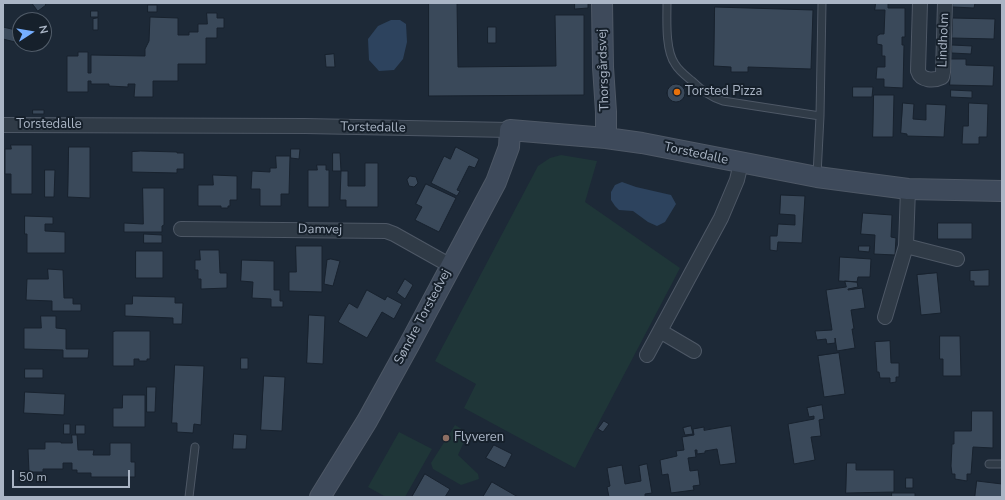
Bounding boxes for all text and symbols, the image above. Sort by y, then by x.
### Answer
north arrow [12,12,52,52]
street label: Lindholm [935,12,953,68]
text: N [35,24,51,35]
street label: Thorsgårdsvej [595,28,613,112]
place label: Torsted Pizza [685,84,762,100]
marker: Torsted Pizza [672,87,682,97]
street label: Torstedalle [16,117,82,133]
street label: Torstedalle [340,120,406,136]
street label: Torstedalle [662,140,730,168]
street label: Damvej [298,222,342,238]
street label: Søndre Torstedvej [391,267,455,367]
place label: Flyveren [454,430,504,446]
marker: Flyveren [441,433,451,443]
scale bar [14,462,132,488]
text: 50 m [19,469,47,485]

